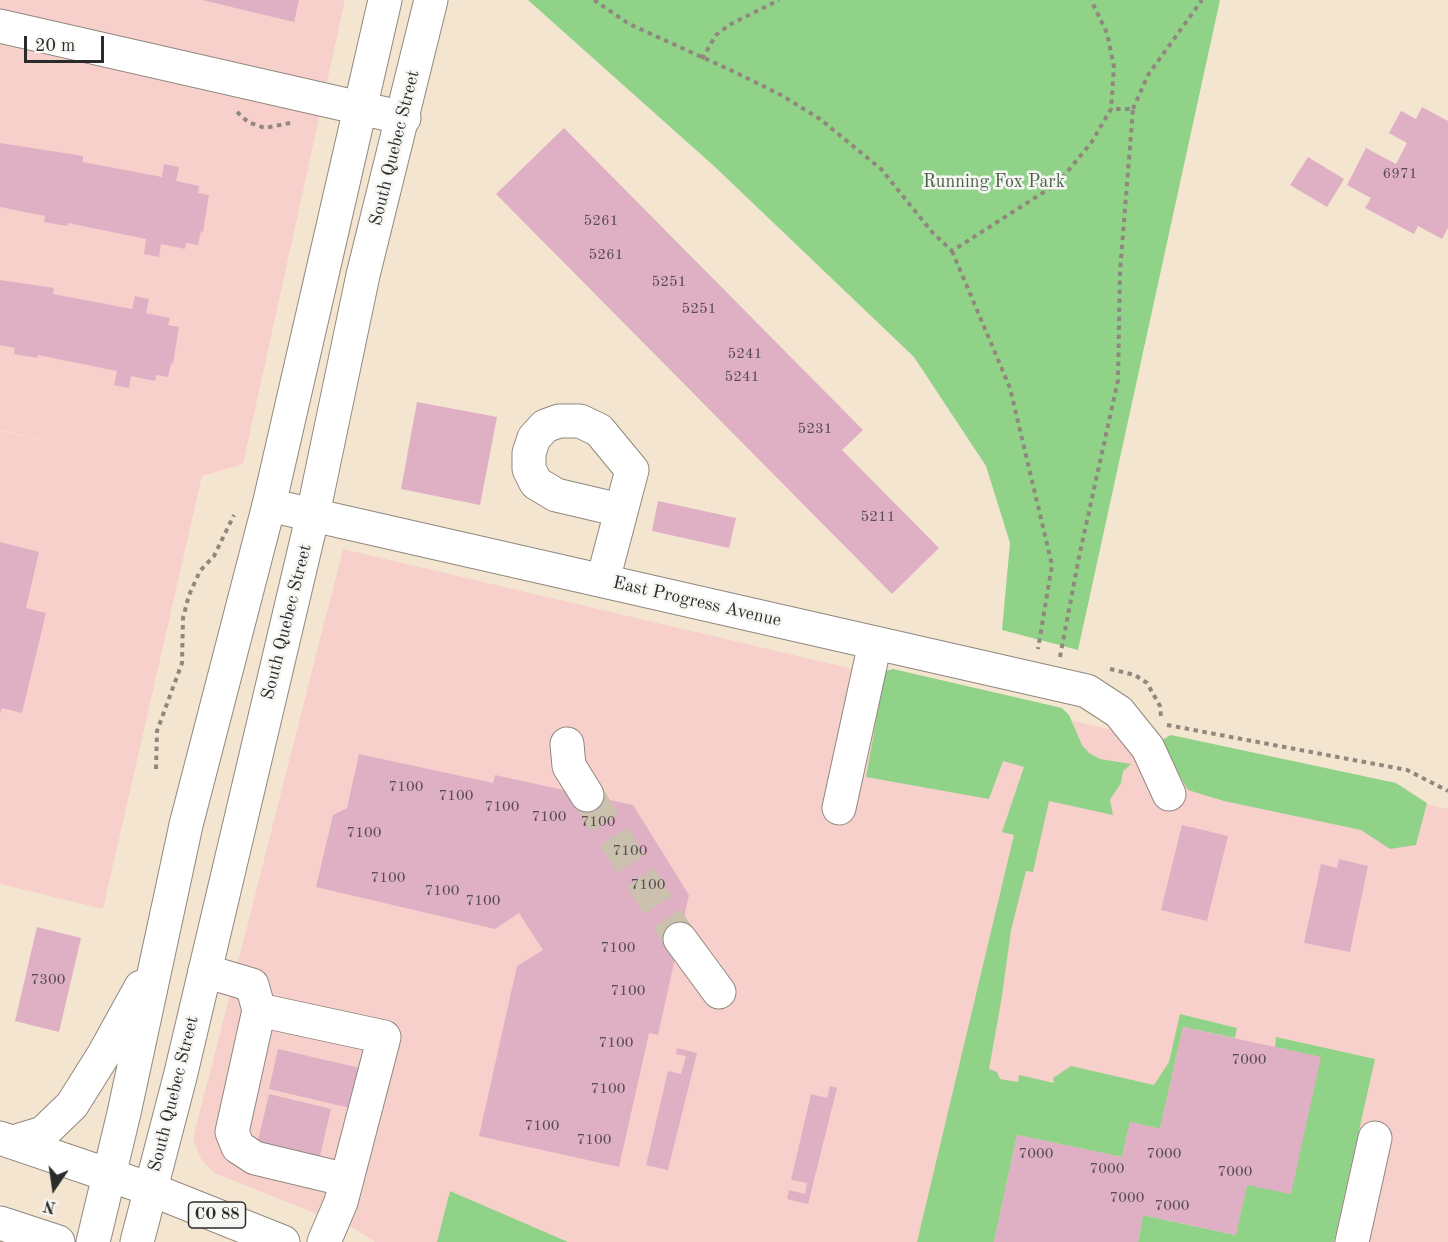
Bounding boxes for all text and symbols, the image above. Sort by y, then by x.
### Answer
scale bar [27,24,106,62]
text: 20 m [35,37,75,55]
street label: South Quebec Street [365,68,425,228]
house number: 6971 [1383,165,1417,183]
park label: Running Fox Park [923,171,1065,193]
house number: 5261 [584,212,618,230]
house number: 5261 [589,246,623,264]
house number: 5251 [652,273,686,291]
house number: 5251 [682,300,716,318]
house number: 5241 [728,345,762,363]
house number: 5241 [725,368,759,386]
house number: 5231 [798,420,832,438]
house number: 5211 [861,508,895,526]
street label: South Quebec Street [257,542,317,702]
street label: East Progress Avenue [611,572,783,632]
house number: 7100 [389,778,423,796]
house number: 7100 [439,787,473,805]
house number: 7100 [485,798,519,816]
house number: 7100 [532,808,566,826]
house number: 7100 [581,813,615,831]
house number: 7100 [347,824,381,842]
house number: 7100 [613,842,647,860]
house number: 7100 [371,869,405,887]
house number: 7100 [631,876,665,894]
house number: 7100 [425,882,459,900]
house number: 7100 [466,892,500,910]
house number: 7100 [601,939,635,957]
house number: 7300 [31,971,65,989]
house number: 7100 [611,982,645,1000]
street label: South Quebec Street [144,1014,204,1174]
house number: 7100 [599,1034,633,1052]
house number: 7000 [1232,1051,1266,1069]
house number: 7100 [591,1080,625,1098]
house number: 7100 [525,1117,559,1135]
house number: 7100 [577,1131,611,1149]
house number: 7000 [1019,1145,1053,1163]
house number: 7000 [1147,1145,1181,1163]
north arrow [24,1158,84,1218]
house number: 7000 [1090,1160,1124,1178]
house number: 7000 [1218,1163,1252,1181]
house number: 7000 [1110,1189,1144,1207]
text: N [42,1196,58,1215]
house number: 7000 [1155,1197,1189,1215]
road number: CO 88 [188,1202,246,1228]

